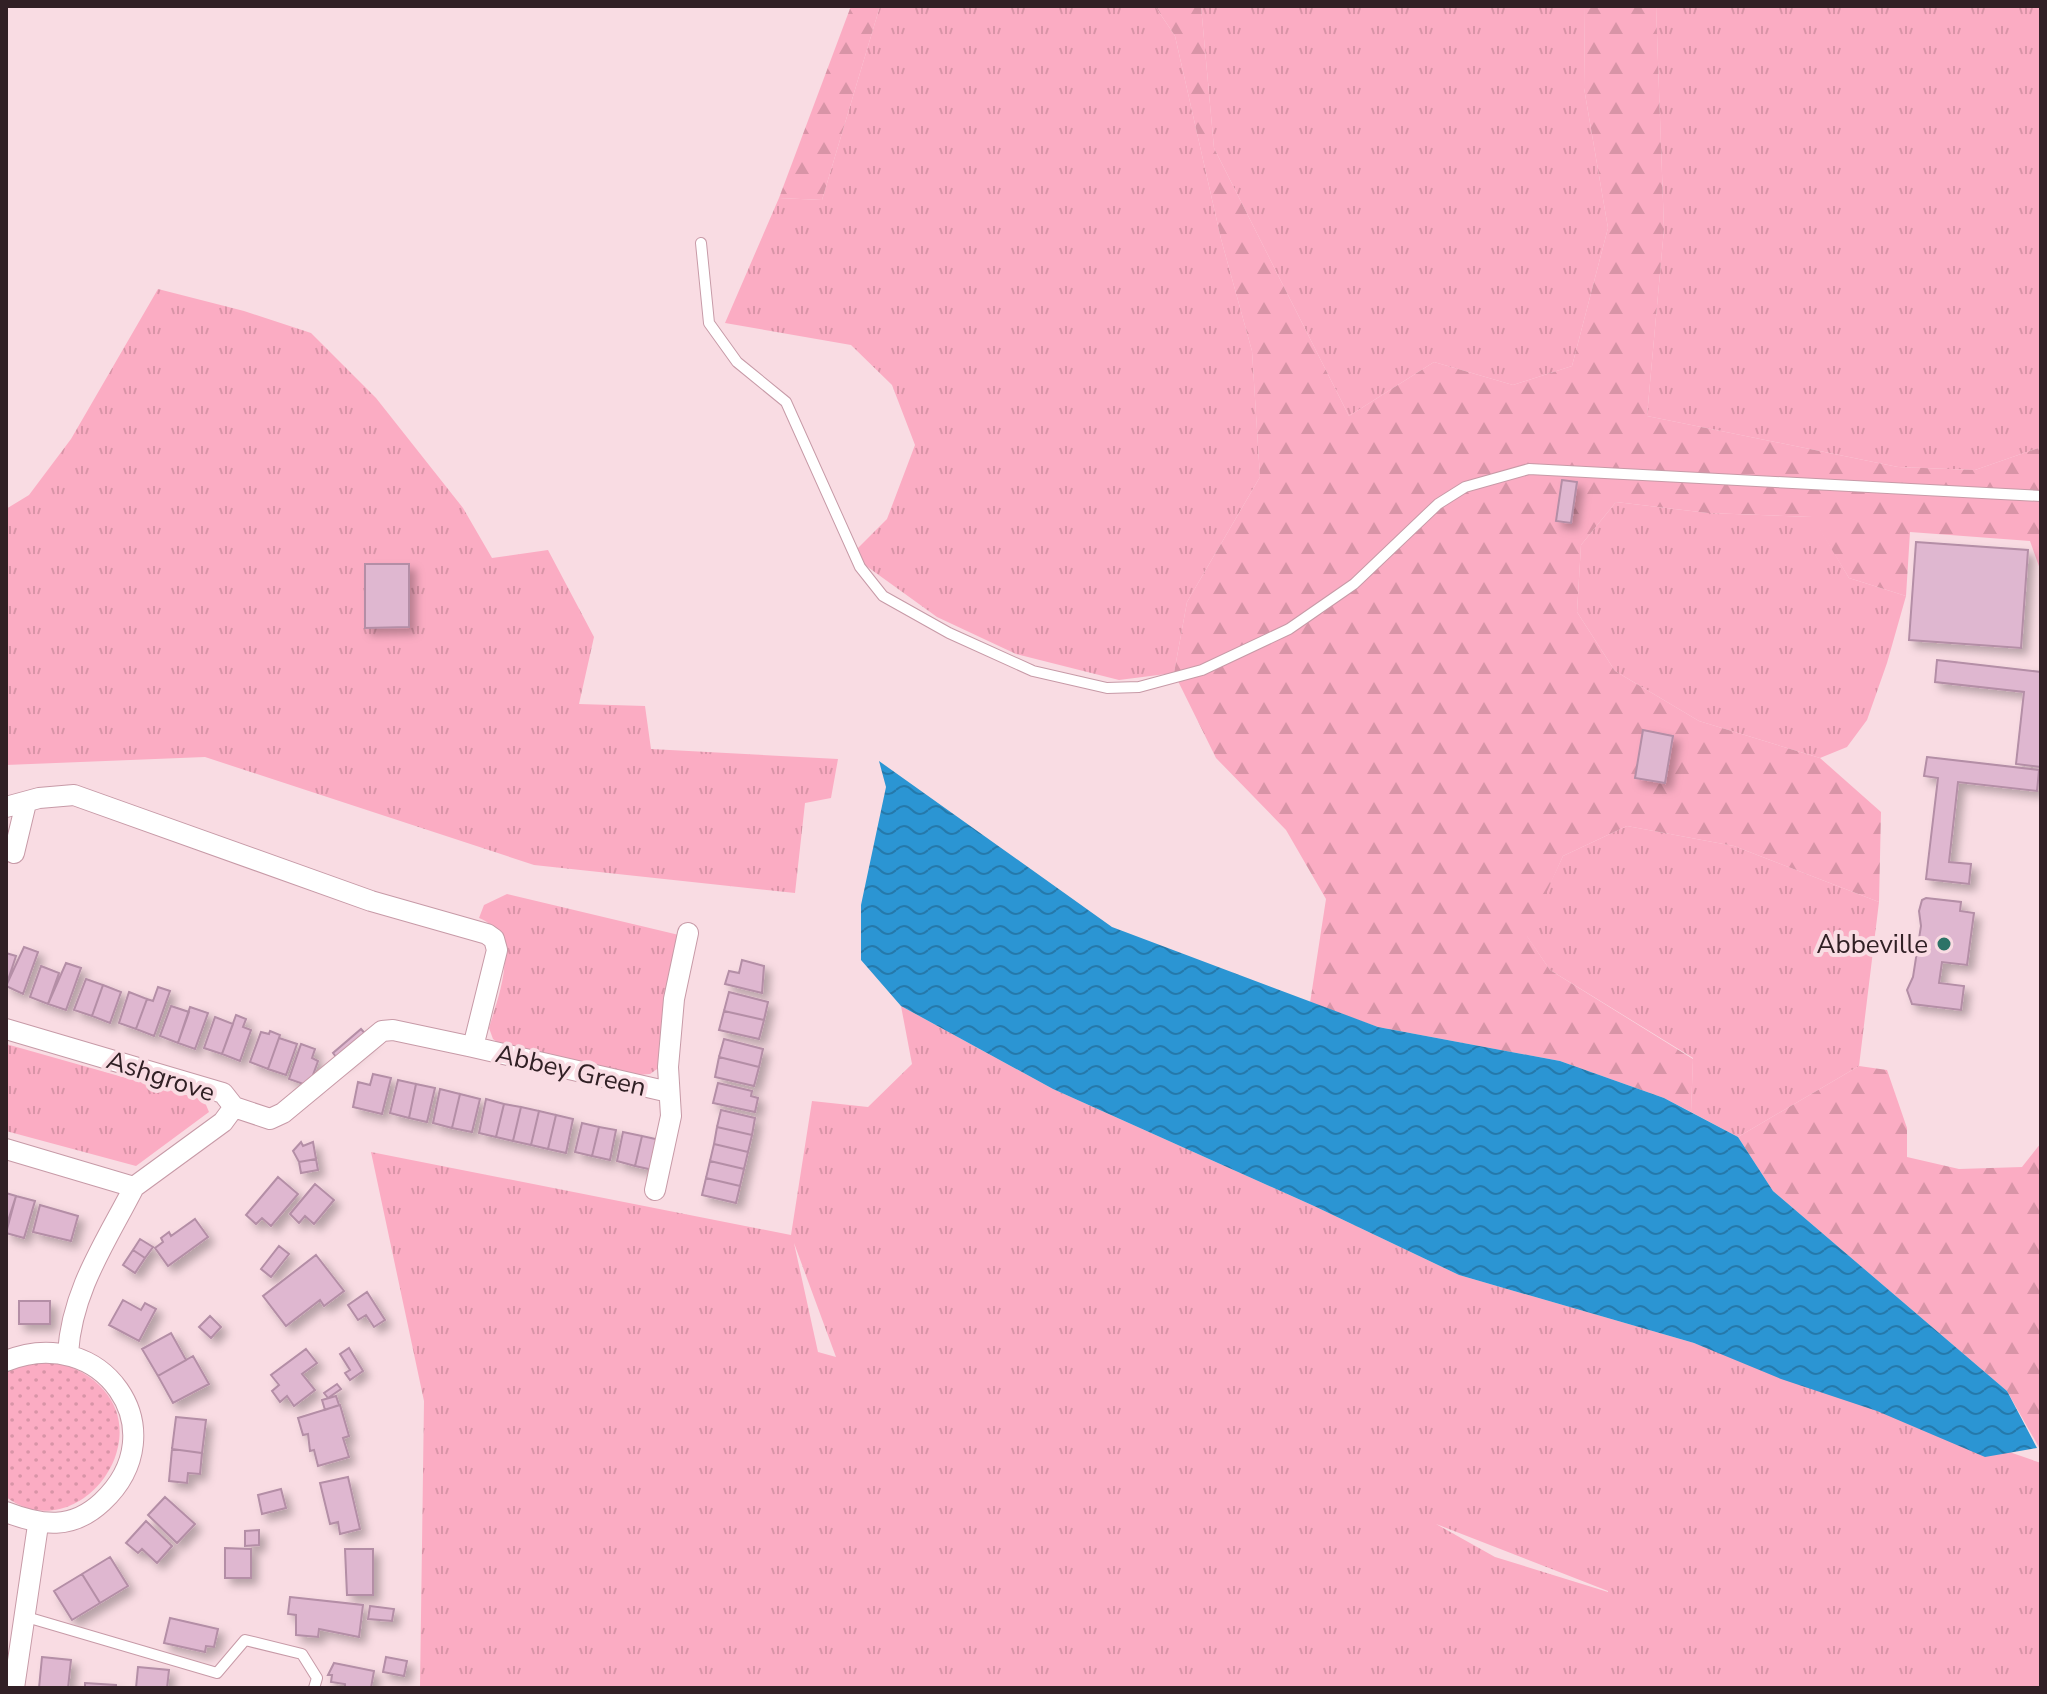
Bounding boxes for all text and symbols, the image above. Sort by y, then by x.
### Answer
place label: Abbeville [1817,927,1928,962]
marker: Abbeville [1935,935,1953,953]
street label: Abbey Green [492,1036,650,1105]
street label: Ashgrove [102,1043,219,1110]

